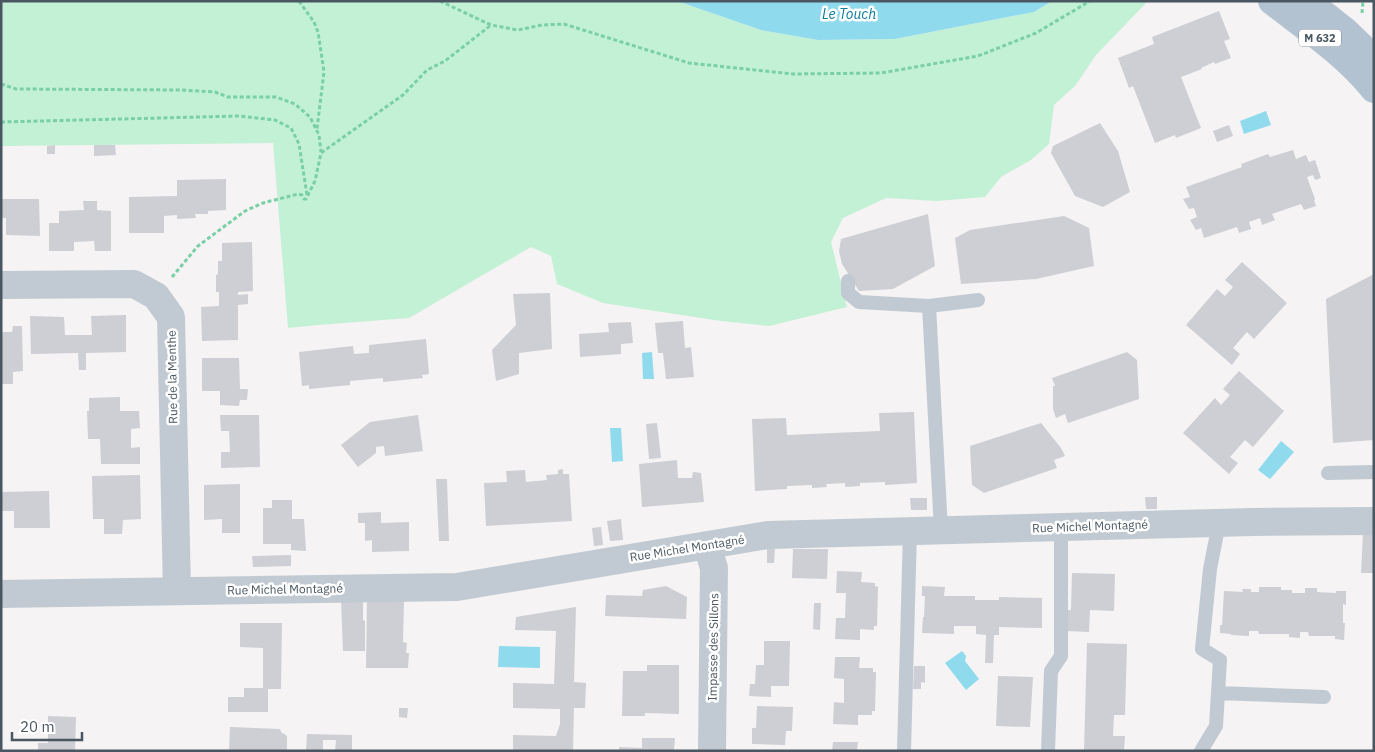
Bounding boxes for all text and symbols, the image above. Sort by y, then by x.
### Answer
water label: Le Touch [822,5,876,23]
road number: M 632 [1299,29,1341,46]
street label: Rue de la Menthe [164,330,180,424]
street label: Rue Michel Montagné [1032,516,1149,536]
street label: Rue Michel Montagné [629,531,746,564]
street label: Rue Michel Montagné [227,580,343,598]
street label: Impasse des Sillons [705,593,721,701]
scale bar [12,710,82,742]
text: 20 m [20,717,55,736]

